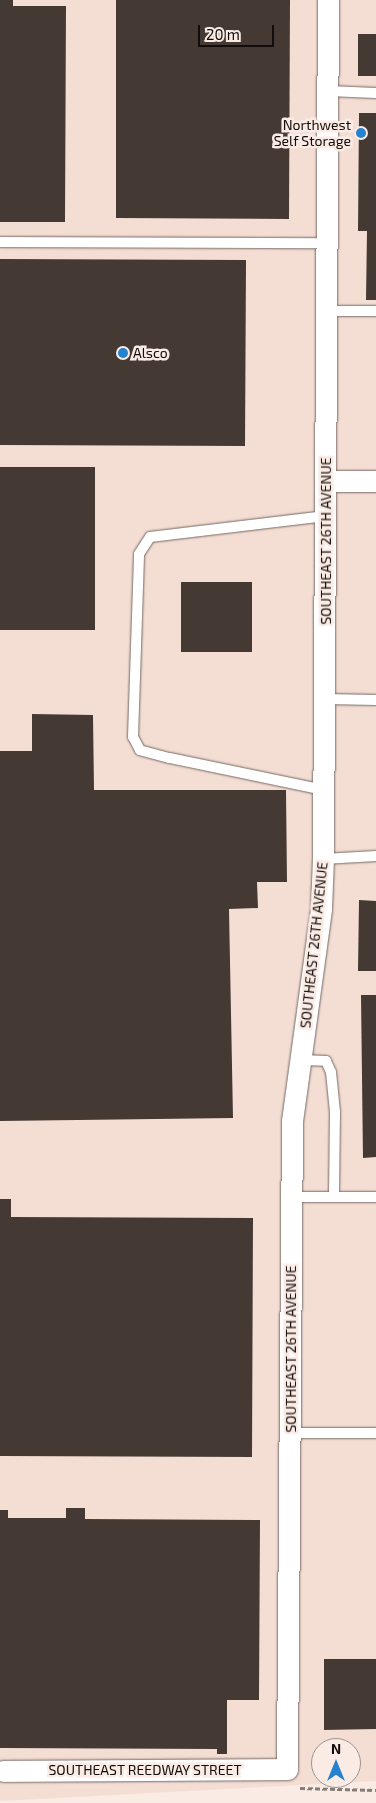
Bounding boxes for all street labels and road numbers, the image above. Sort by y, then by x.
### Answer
street label: SOUTHEAST 26TH AVENUE [318,457,334,625]
street label: SOUTHEAST 26TH AVENUE [297,861,331,1029]
street label: SOUTHEAST 26TH AVENUE [283,1265,299,1433]
street label: SOUTHEAST REEDWAY STREET [48,1762,242,1778]

